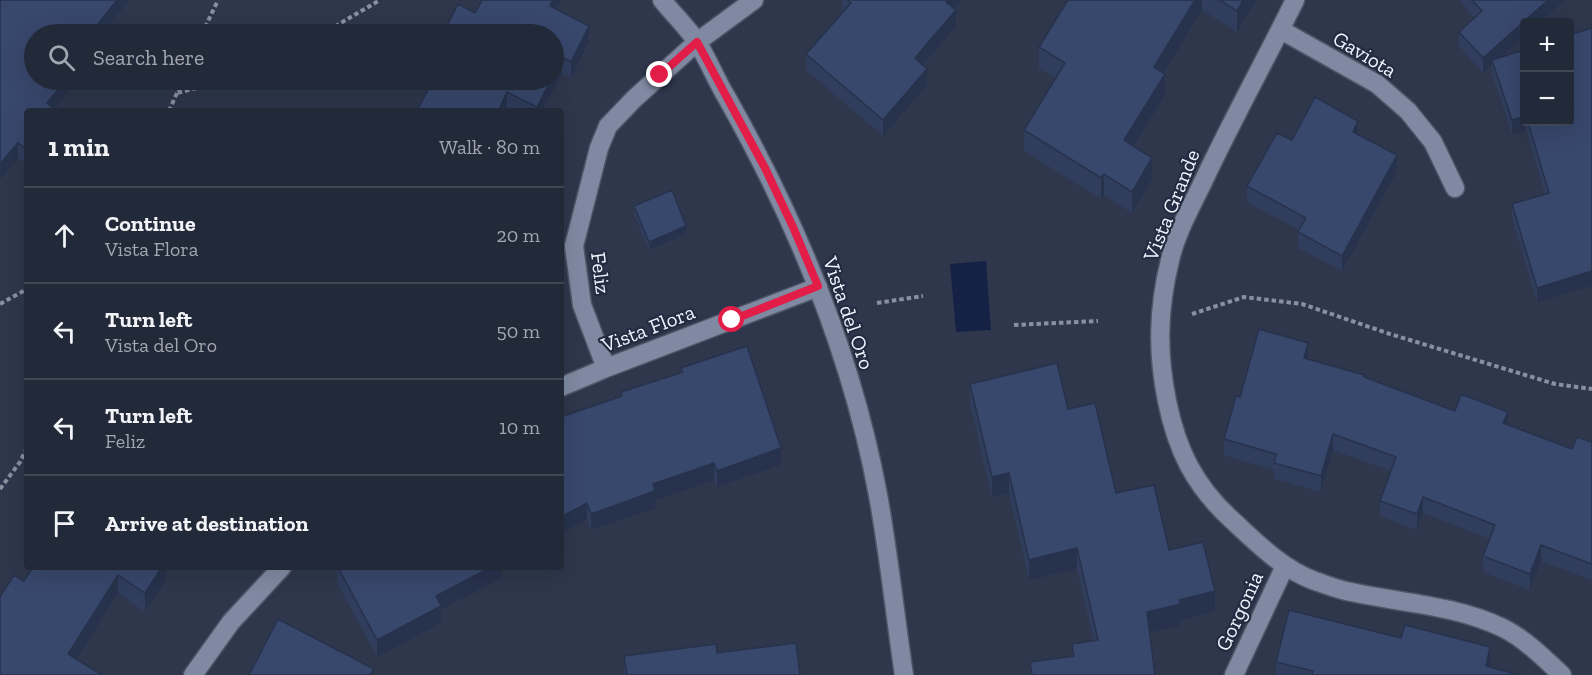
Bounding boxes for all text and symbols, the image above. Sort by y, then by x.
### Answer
map controls [1520,18,1574,126]
button: + [1520,18,1574,72]
search box [24,24,564,90]
street label: Gaviota [1329,25,1401,83]
icon: search [45,41,78,74]
text: Search here [93,44,204,71]
route end [646,61,672,87]
button: − [1520,72,1574,126]
text: 1 min [48,131,109,163]
text: Walk · 80 m [439,135,540,159]
street label: Vista Grande [1137,146,1205,265]
text: Continue [105,210,196,237]
icon: ahead [48,219,81,252]
text: 20 m [496,223,540,247]
text: Vista Flora [105,237,198,261]
street label: Feliz [586,250,616,296]
street label: Vista del Oro [818,252,880,373]
street label: Vista Flora [597,299,698,358]
text: Turn left [105,306,192,333]
route start [718,306,744,332]
icon: left [48,315,81,348]
text: 50 m [496,319,540,343]
text: Vista del Oro [105,333,217,357]
text: Turn left [105,402,192,429]
icon: left [48,411,81,444]
text: 10 m [499,415,540,439]
text: Feliz [105,429,145,453]
icon: arrive [48,507,81,540]
text: Arrive at destination [105,510,308,537]
street label: Gorgonia [1210,567,1268,655]

